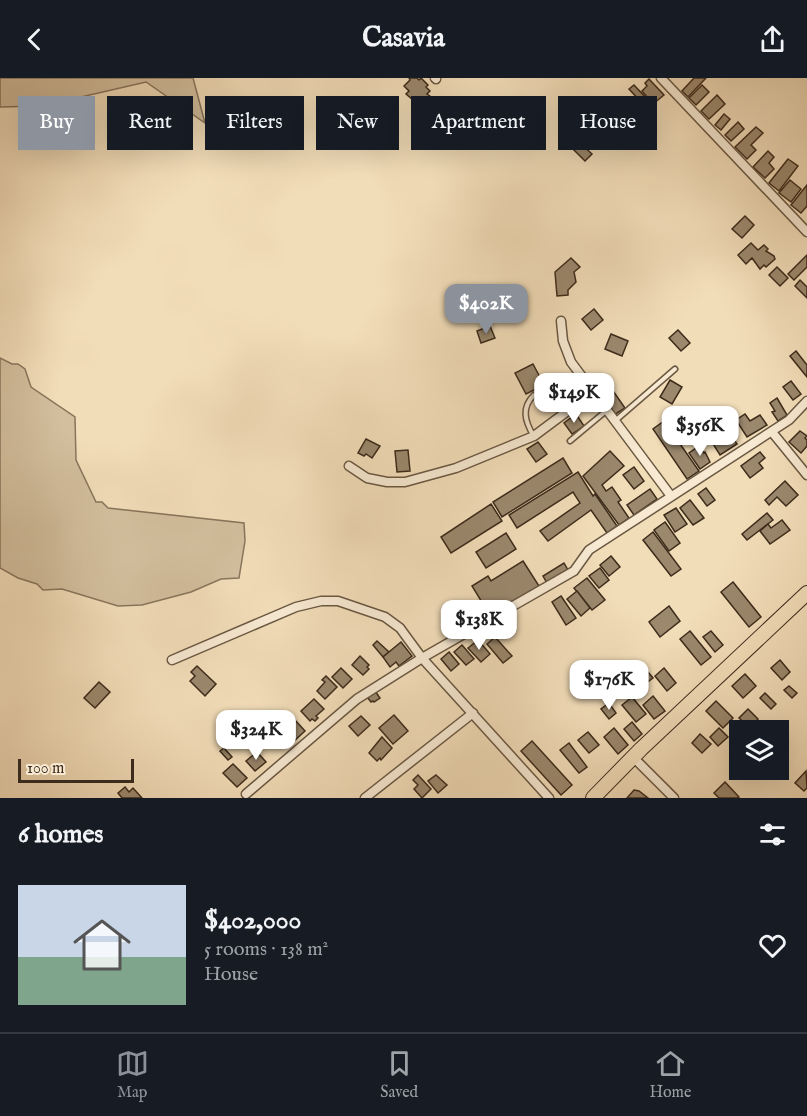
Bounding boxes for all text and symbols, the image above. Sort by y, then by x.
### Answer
text: Casavia [362,22,445,56]
icon: back [18,23,51,56]
icon: share [756,23,789,56]
chip: Buy [18,96,95,150]
chip: Rent [107,96,193,150]
chip: Filters [205,96,304,150]
chip: New [316,96,399,150]
chip: Apartment [411,96,546,150]
chip: House [558,96,657,150]
pin: $402K [444,284,528,335]
text: $402K [459,291,513,316]
pin: $149K [532,373,616,424]
text: $149K [548,380,600,405]
pin: $356K [658,406,742,457]
text: $356K [676,413,724,438]
pin: $138K [437,600,521,651]
text: $138K [455,607,503,632]
pin: $176K [567,660,651,711]
text: $176K [584,667,634,692]
pin: $324K [214,710,298,761]
text: $324K [230,717,282,742]
map controls [729,720,789,780]
button: layers [729,720,789,780]
scale bar [18,756,134,784]
text: 100 m [27,759,64,779]
text: 6 homes [18,818,103,851]
icon: filters [756,818,789,851]
text: $402,000 [204,904,301,937]
icon: home [66,909,138,981]
icon: heart [756,929,789,962]
text: 5 rooms · 138 m² [204,937,328,962]
text: House [204,962,258,987]
tab: Map [116,1047,149,1103]
tab: Saved [380,1047,418,1103]
tab: Home [650,1047,691,1103]

